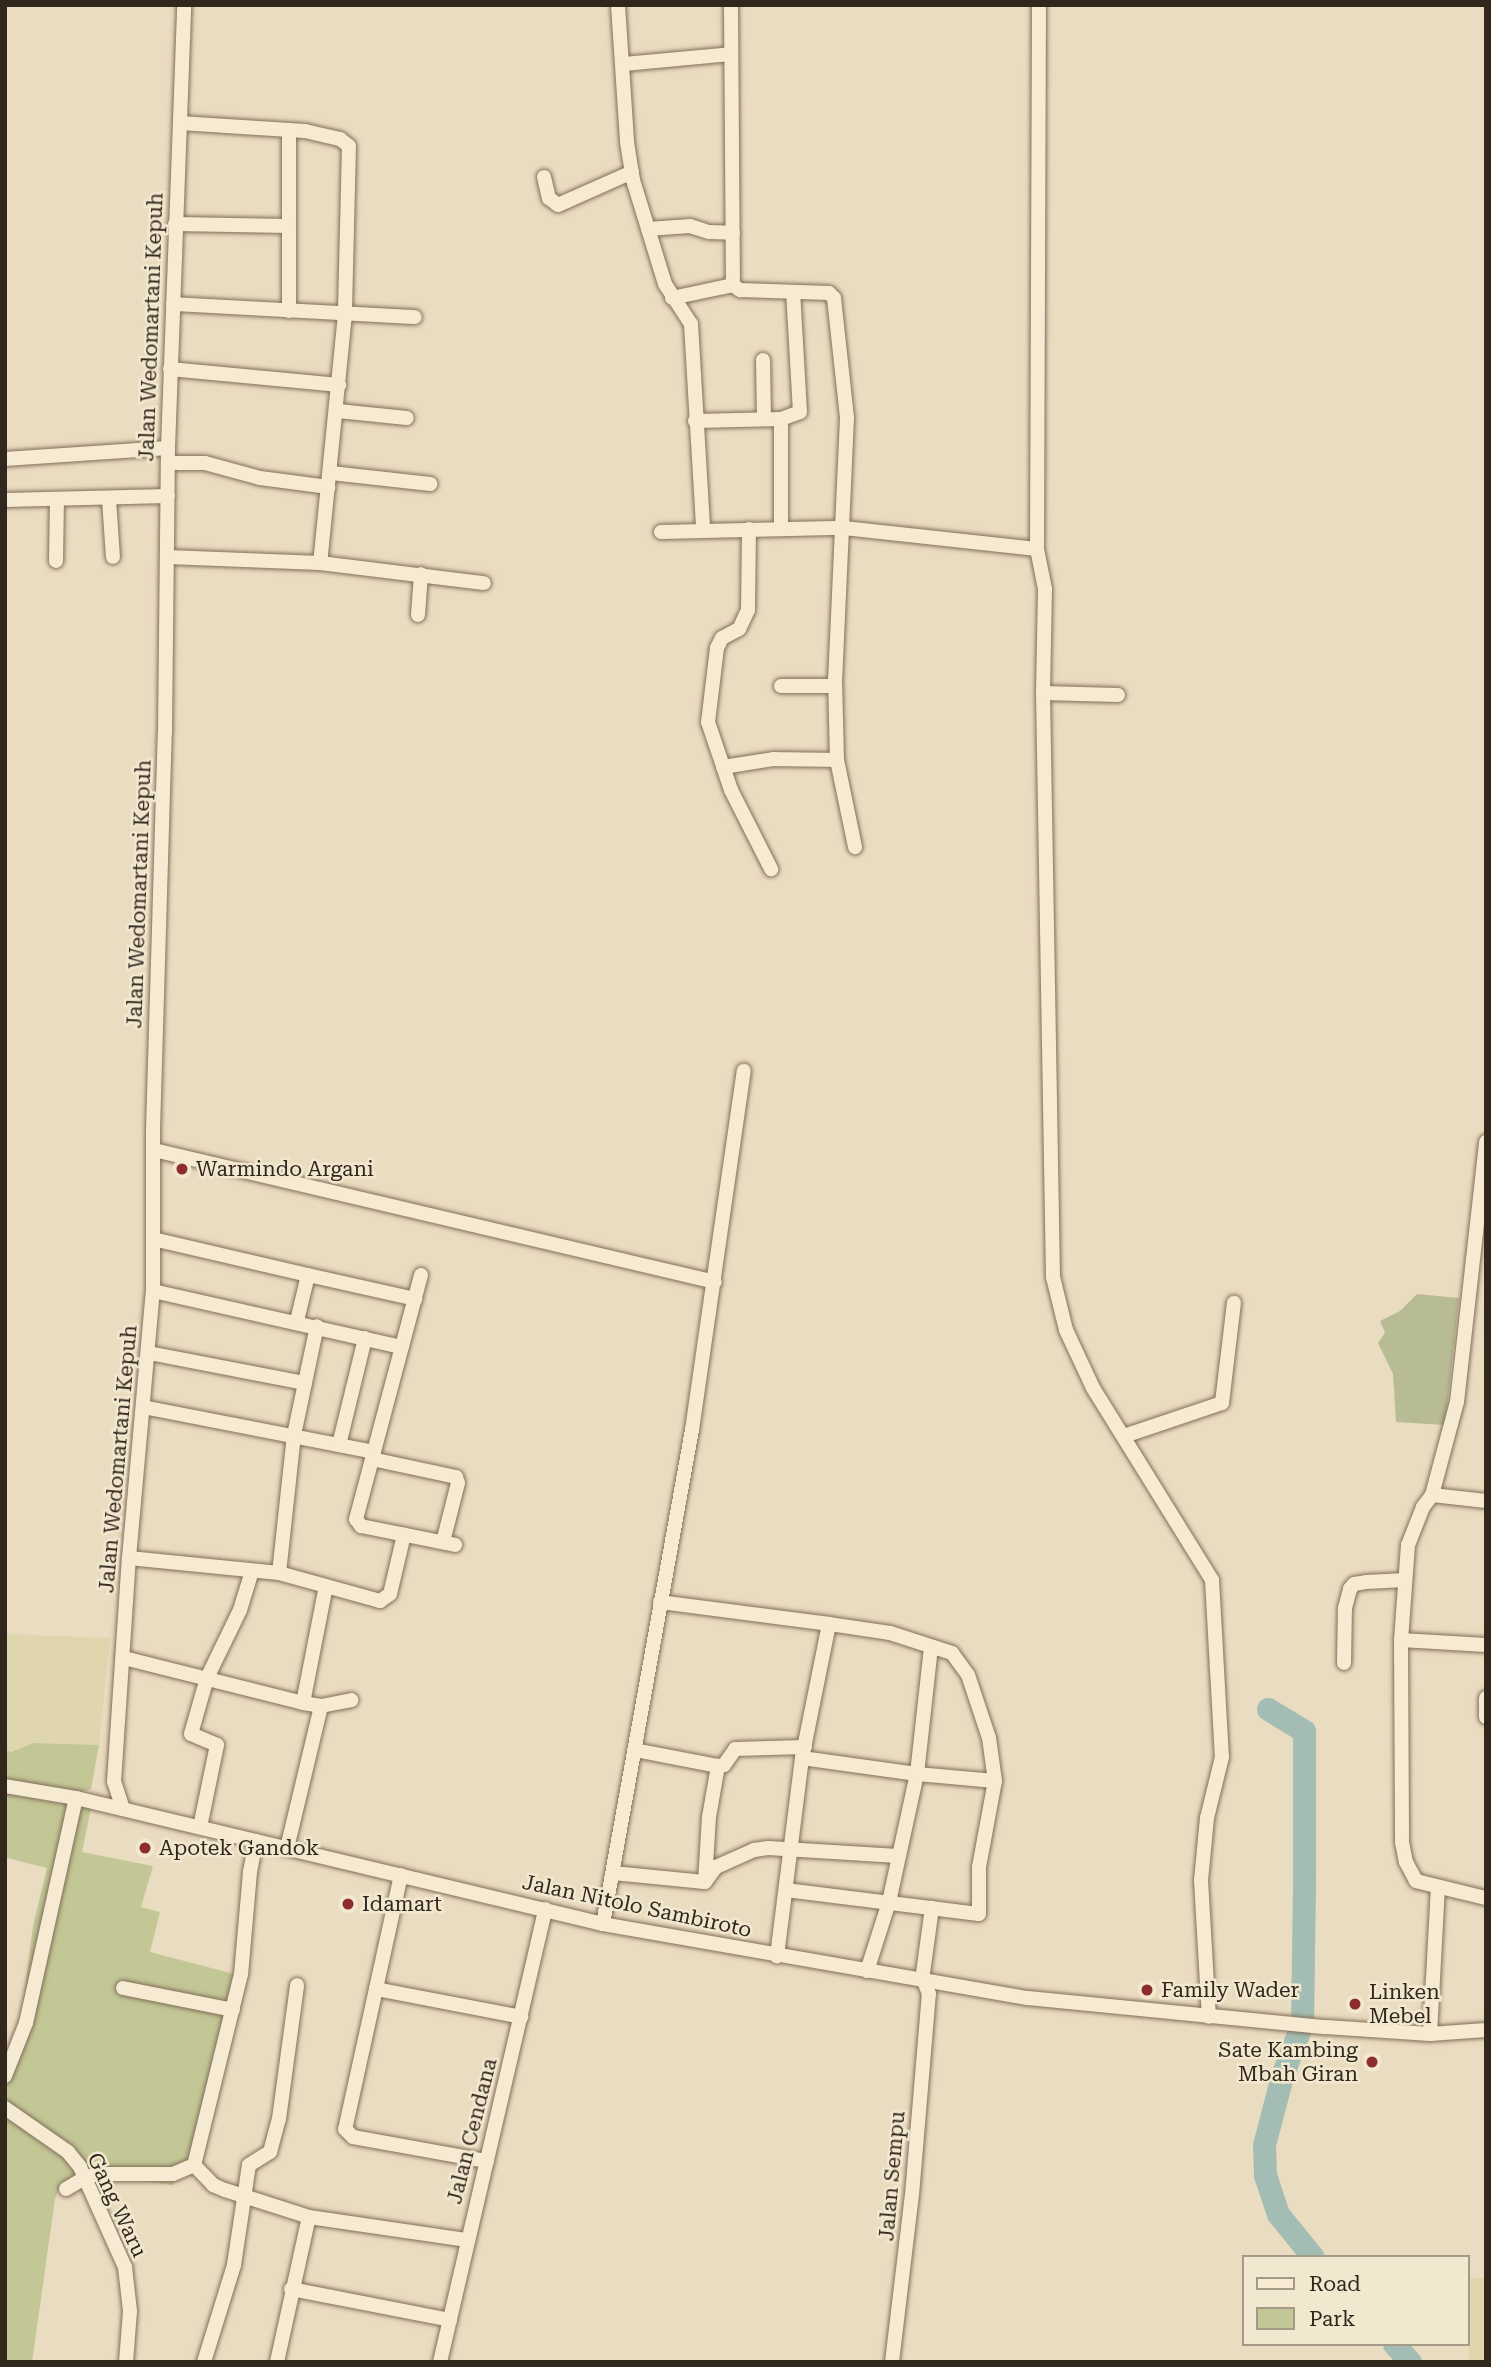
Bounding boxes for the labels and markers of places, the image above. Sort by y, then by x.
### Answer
place label: Warmindo Argani [196,1156,374,1182]
marker: Warmindo Argani [174,1161,190,1177]
place label: Apotek Gandok [159,1835,319,1861]
marker: Apotek Gandok [137,1840,153,1856]
place label: Idamart [362,1891,442,1917]
marker: Idamart [340,1896,356,1912]
place label: Family Wader [1161,1977,1299,2003]
place label: Linken Mebel [1369,1979,1440,2029]
marker: Family Wader [1139,1982,1155,1998]
marker: Linken Mebel [1347,1996,1363,2012]
place label: Sate Kambing Mbah Giran [1218,2037,1358,2087]
marker: Sate Kambing Mbah Giran [1364,2054,1380,2070]

